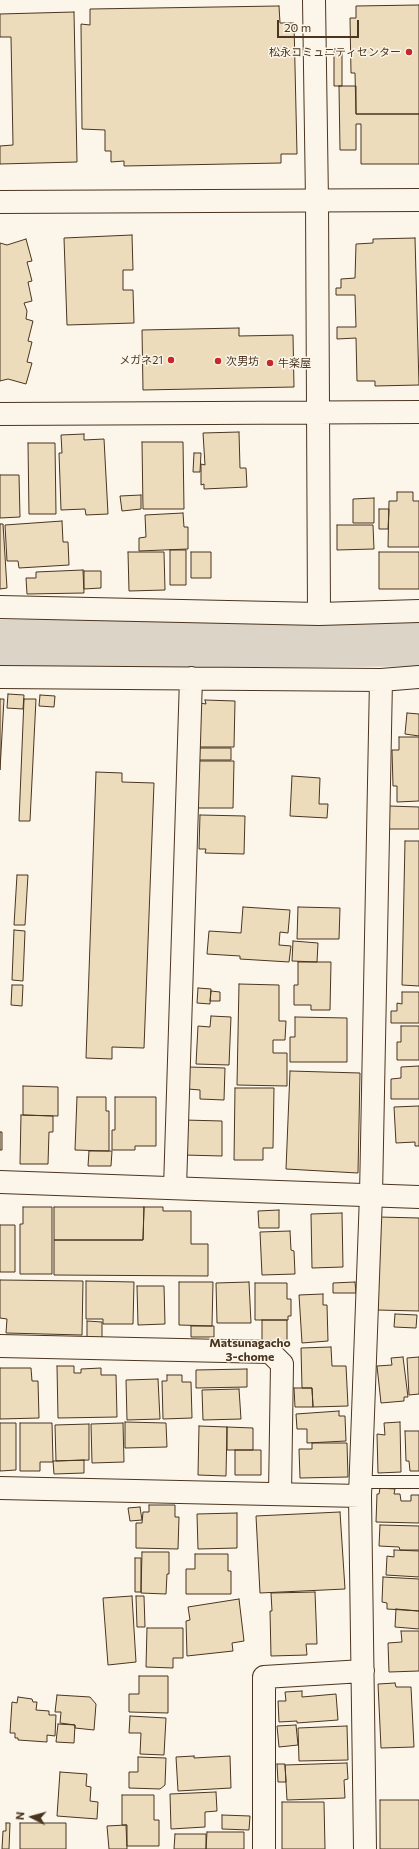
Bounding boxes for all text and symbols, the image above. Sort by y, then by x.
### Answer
scale bar [279,12,361,38]
text: 20 m [284,20,311,34]
place label: 松永コミュニティセンター [269,45,401,59]
marker: 松永コミュニティセンター [404,47,414,57]
place label: メガネ21 [119,353,163,367]
place label: 次男坊 [226,354,259,368]
marker: メガネ21 [166,355,176,365]
marker: 次男坊 [213,356,223,366]
place label: 牛楽屋 [278,356,311,370]
marker: 牛楽屋 [265,358,275,368]
district label: Matsunagacho 3-chome [209,1336,291,1364]
north arrow [12,1797,52,1837]
text: N [13,1811,26,1820]

